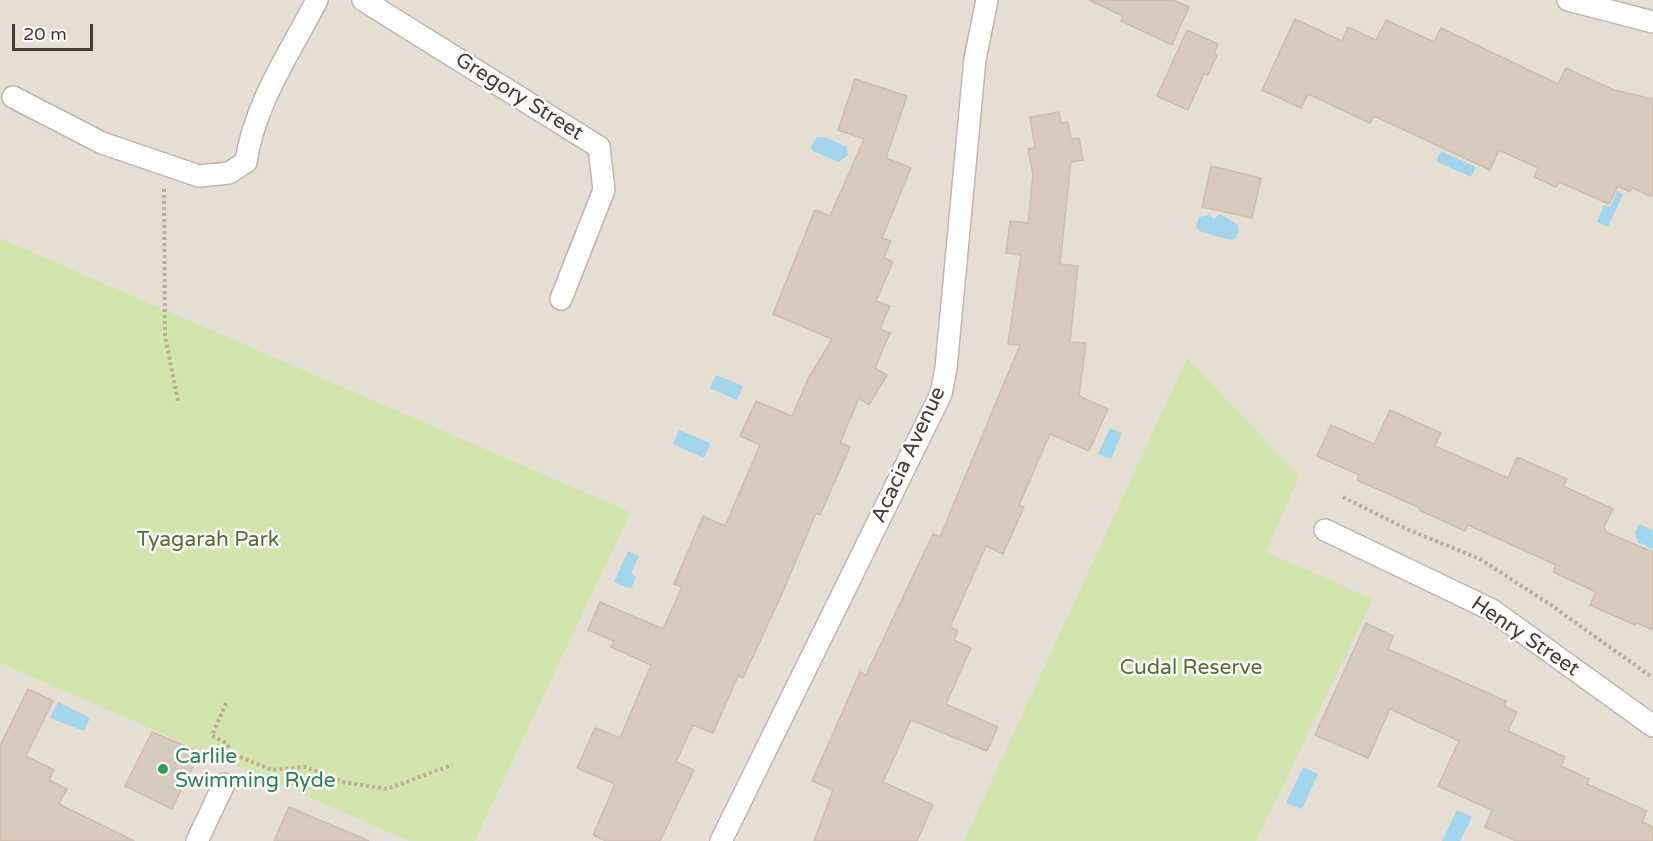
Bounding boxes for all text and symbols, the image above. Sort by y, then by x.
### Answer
scale bar [15,12,96,50]
text: 20 m [23,23,67,45]
street label: Gregory Street [450,48,588,146]
street label: Acacia Avenue [866,383,952,527]
park label: Tyagarah Park [137,527,279,553]
street label: Henry Street [1466,592,1584,682]
park label: Cudal Reserve [1120,655,1262,681]
place label: Carlile Swimming Ryde [175,744,336,794]
marker: Carlile Swimming Ryde [156,762,170,776]

